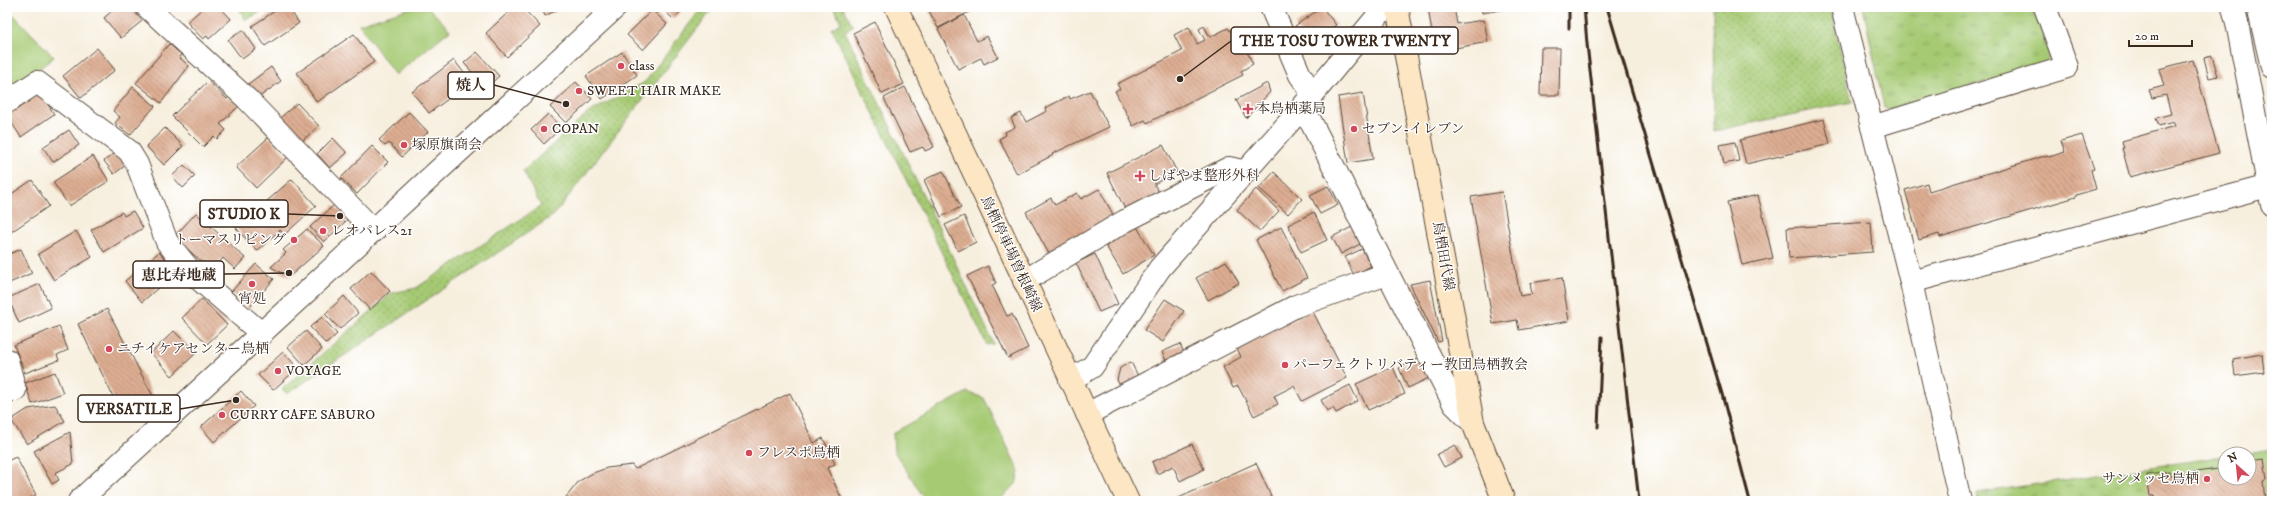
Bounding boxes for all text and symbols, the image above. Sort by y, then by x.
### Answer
scale bar [2129,22,2192,48]
callout: THE TOSU TOWER TWENTY [1231,27,1458,54]
text: 20 m [2135,29,2159,44]
text: THE TOSU TOWER TWENTY [1239,32,1451,51]
place label: class [629,57,655,75]
marker: class [616,61,626,71]
callout: 焼人 [448,72,494,99]
text: 焼人 [456,76,486,95]
place label: SWEET HAIR MAKE [587,82,721,100]
marker: SWEET HAIR MAKE [574,86,584,96]
place label: 本鳥栖薬局 [1256,100,1326,118]
marker: 本鳥栖薬局 [1243,104,1253,114]
place label: COPAN [552,120,600,138]
place label: セブン-イレブン [1362,120,1465,138]
marker: COPAN [539,124,549,134]
marker: セブン-イレブン [1349,124,1359,134]
place label: 塚原旗商会 [412,136,482,154]
marker: 塚原旗商会 [399,140,409,150]
place label: しばやま整形外科 [1148,167,1260,185]
marker: しばやま整形外科 [1135,171,1145,181]
street label: 鳥栖停車場曽根崎線 [976,193,1046,315]
callout: STUDIO K [200,200,288,227]
text: STUDIO K [208,205,281,224]
street label: 鳥栖田代線 [1428,220,1458,292]
place label: レオパレス21 [331,222,412,240]
marker: レオパレス21 [318,226,328,236]
place label: トーマスリビング [174,231,286,249]
marker: トーマスリビング [289,235,299,245]
callout: 恵比寿地蔵 [133,261,224,288]
text: 恵比寿地蔵 [141,266,217,285]
marker: 宵処 [247,279,257,289]
place label: 宵処 [238,290,266,308]
place label: ニチイケアセンター鳥栖 [117,340,269,358]
marker: ニチイケアセンター鳥栖 [104,344,114,354]
place label: パーフェクトリバティー教団鳥栖教会 [1293,356,1528,374]
marker: パーフェクトリバティー教団鳥栖教会 [1280,360,1290,370]
place label: VOYAGE [285,362,341,380]
marker: VOYAGE [273,366,283,376]
callout: VERSATILE [78,395,180,422]
text: VERSATILE [85,400,172,419]
place label: CURRY CAFE SABURO [230,406,375,424]
marker: CURRY CAFE SABURO [217,410,227,420]
place label: フレスポ鳥栖 [757,444,840,462]
north arrow [2217,446,2257,486]
marker: フレスポ鳥栖 [744,448,754,458]
text: N [2226,450,2240,466]
place label: サンメッセ鳥栖 [2102,470,2199,488]
marker: サンメッセ鳥栖 [2202,474,2212,484]

